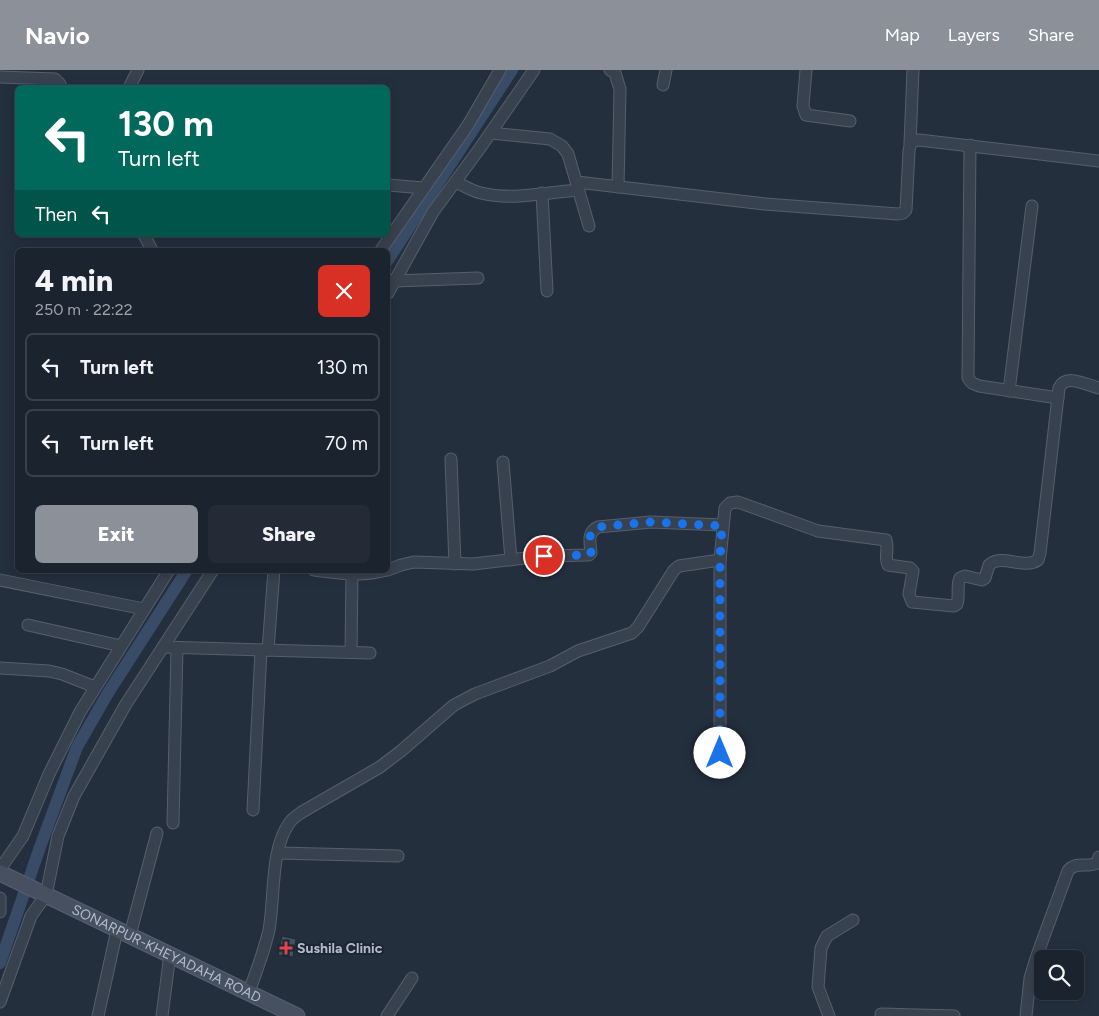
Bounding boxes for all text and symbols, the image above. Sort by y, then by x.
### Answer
text: Navio [25,21,90,50]
text: Map [885,24,920,46]
text: Layers [948,24,1000,46]
text: Share [1028,24,1074,46]
text: 130 m [118,103,214,145]
icon: left [35,105,100,170]
text: Turn left [118,145,200,172]
icon: left [87,200,115,228]
text: Then [35,203,77,226]
text: 4 min [35,262,113,299]
button: close [318,265,370,317]
text: 250 m · 22:22 [35,300,133,319]
icon: left [37,353,65,381]
text: Turn left [80,356,154,379]
text: 130 m [317,356,368,379]
icon: left [37,429,65,457]
text: Turn left [80,432,154,455]
text: 70 m [325,432,368,455]
button: Exit [35,505,198,563]
button: Share [208,505,370,563]
pin [523,535,565,577]
icon: arrive [530,542,558,570]
position arrow [693,726,745,778]
street label: SONARPUR-KHEYADAHA ROAD [69,901,264,1006]
place label: Sushila Clinic [297,940,383,957]
marker: Sushila Clinic [279,941,293,955]
map controls [1034,950,1084,1000]
button: search [1034,950,1084,1000]

